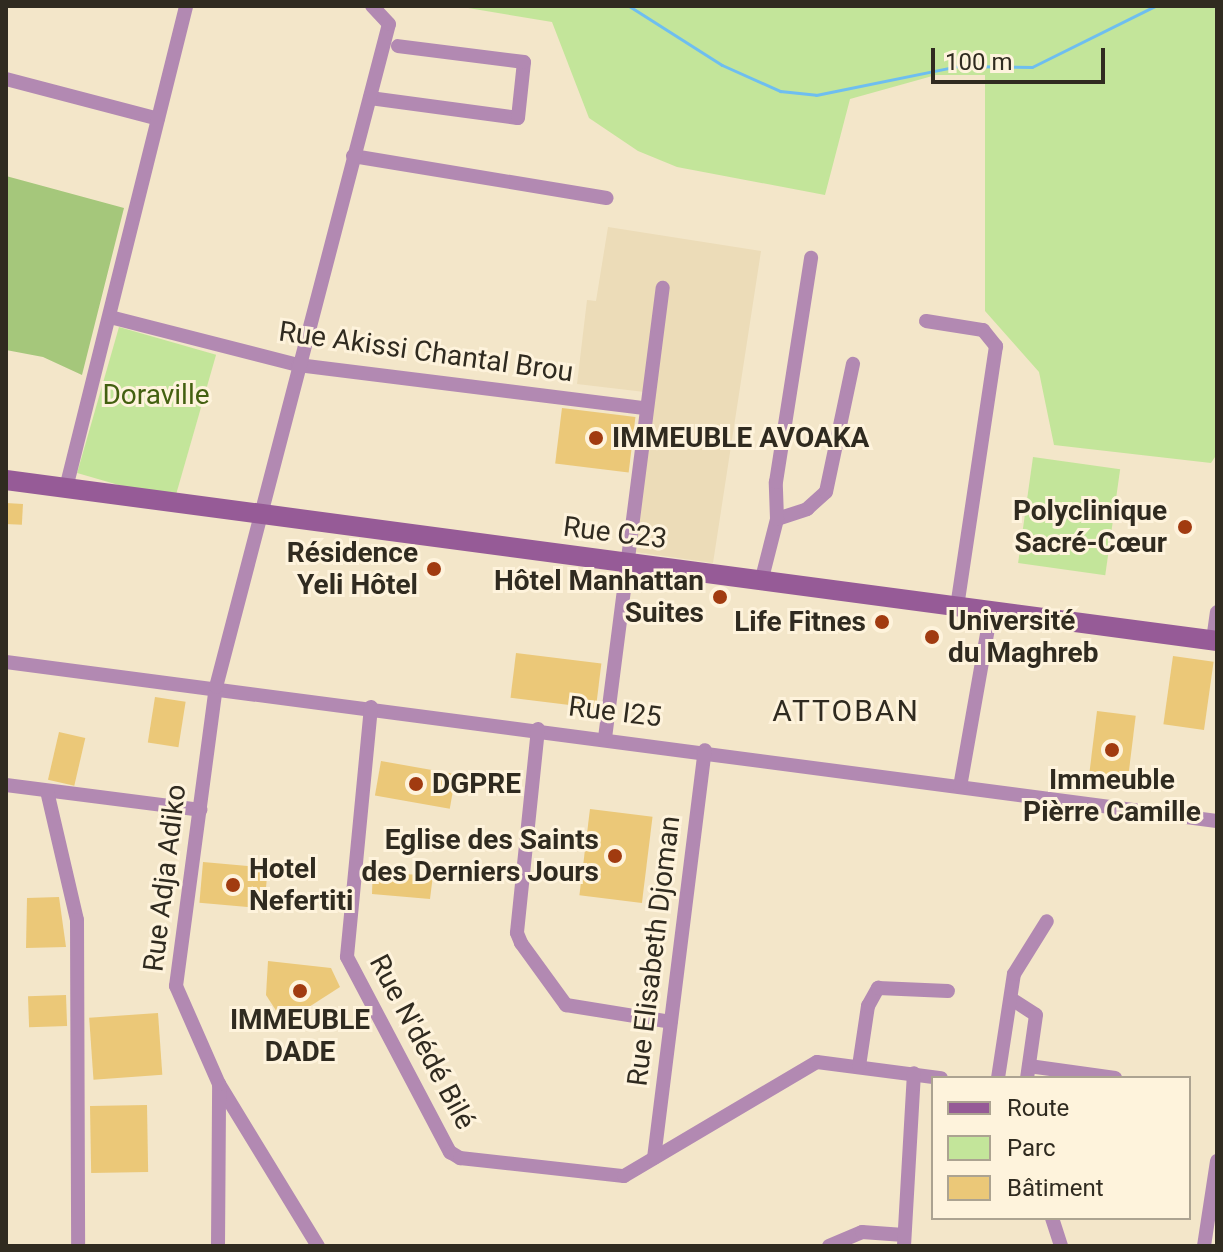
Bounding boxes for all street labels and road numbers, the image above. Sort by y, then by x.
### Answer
street label: Rue Akissi Chantal Brou [277,315,575,389]
street label: Rue C23 [561,510,669,556]
street label: Rue I25 [567,690,663,734]
street label: Rue Adja Adiko [137,782,193,974]
street label: Rue Elisabeth Djoman [621,814,687,1088]
street label: Rue N'dédé Bilé [362,949,482,1135]

